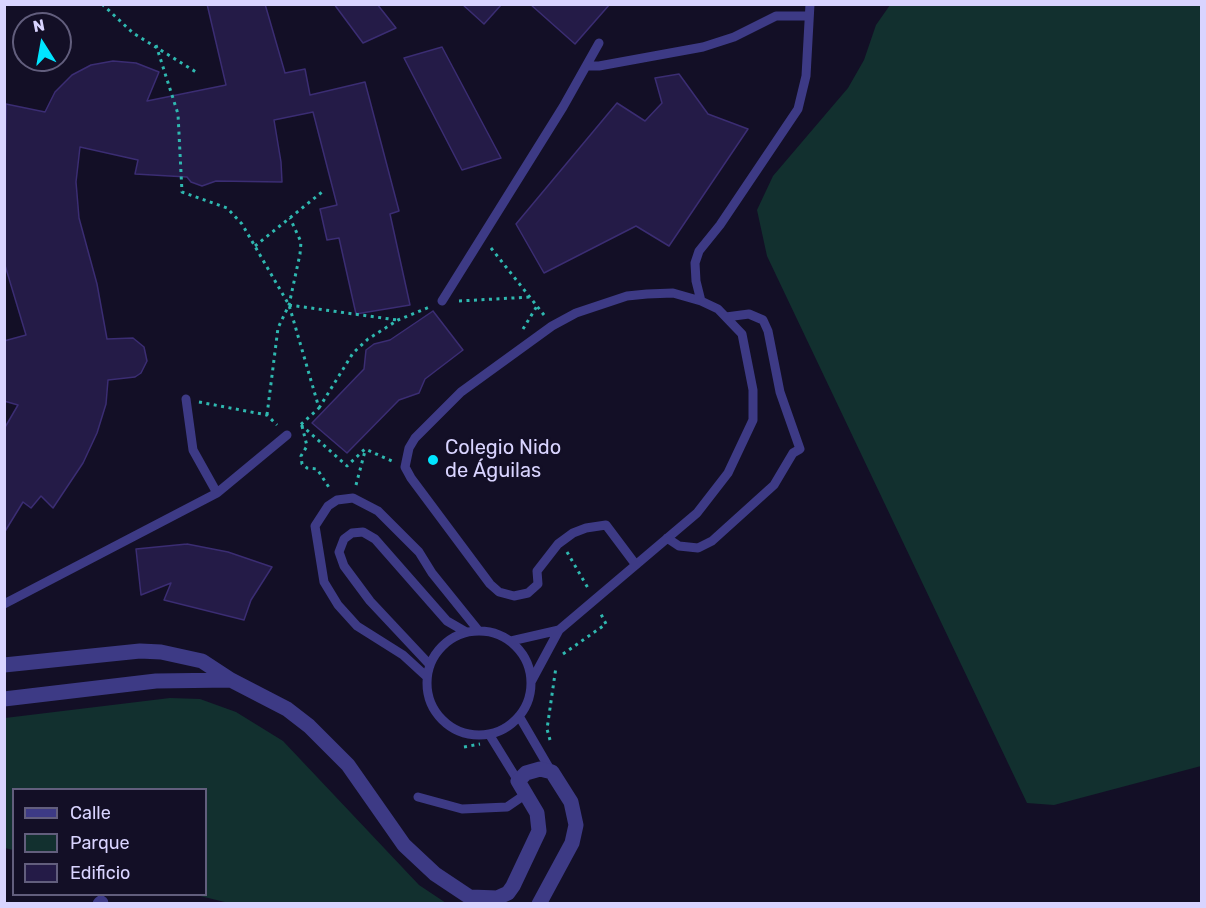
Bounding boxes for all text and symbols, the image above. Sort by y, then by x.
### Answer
north arrow [12,12,72,72]
text: N [31,15,46,36]
place label: Colegio Nido de Águilas [445,436,561,483]
marker: Colegio Nido de Águilas [426,453,440,467]
legend [12,788,207,896]
text: Calle [70,802,111,824]
text: Parque [70,832,130,854]
text: Edificio [70,862,130,884]

